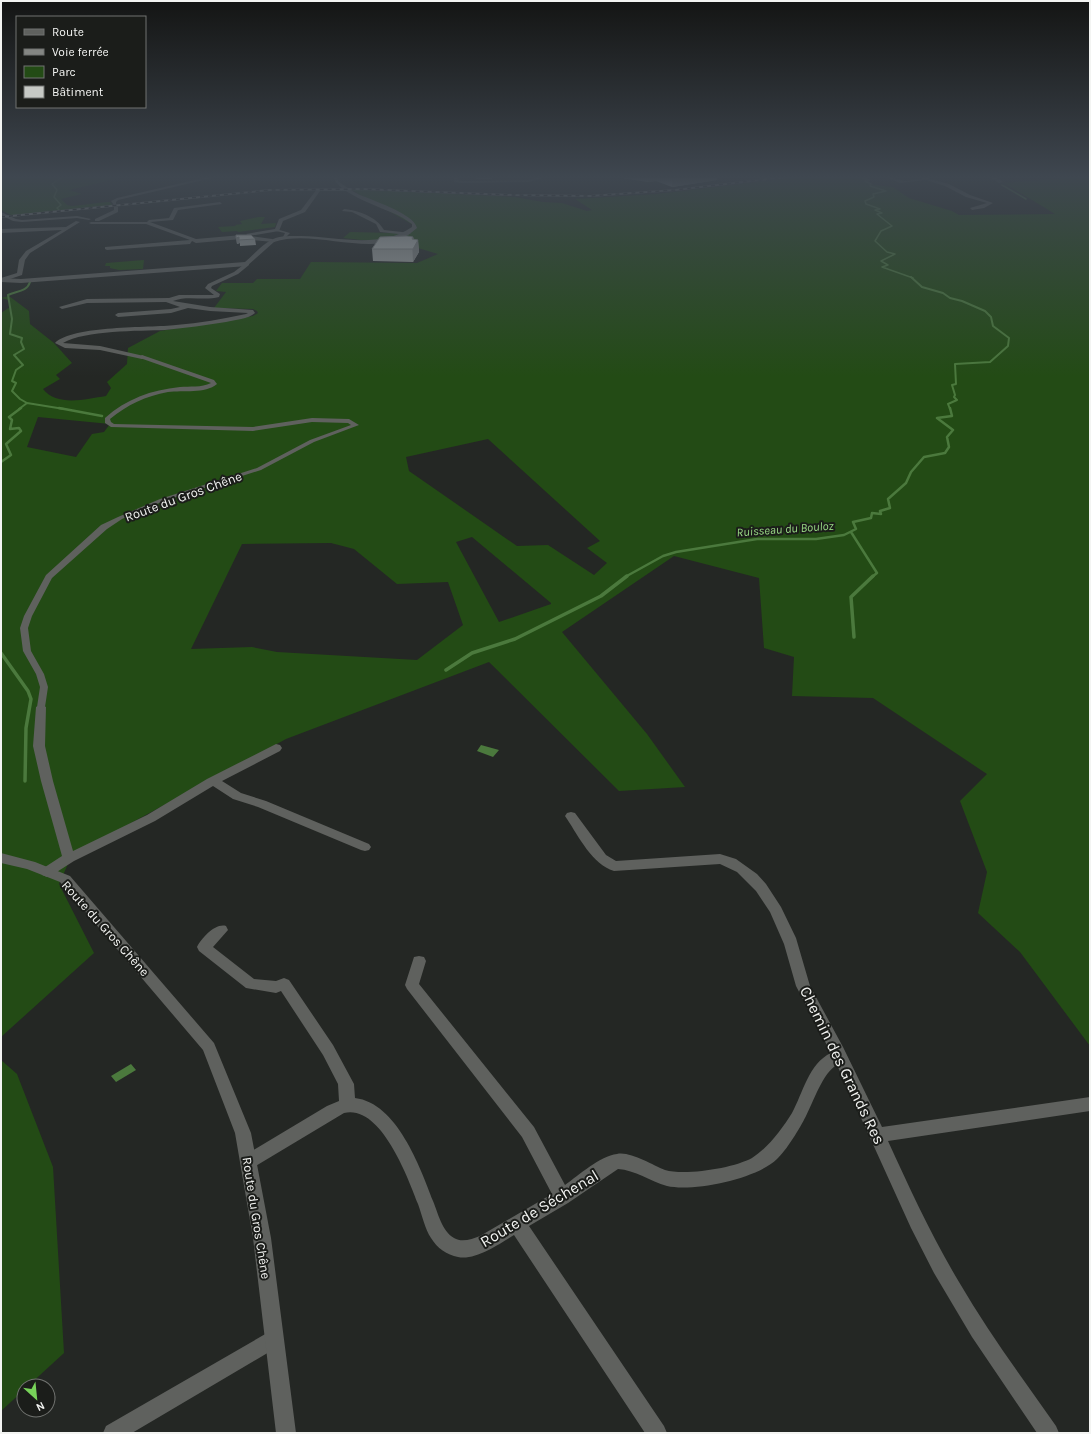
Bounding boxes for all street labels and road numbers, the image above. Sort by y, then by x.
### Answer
street label: Route du Gros Chêne [123,468,244,525]
street label: Route du Gros Chêne [59,877,153,979]
street label: Chemin des Grands Res [796,983,889,1147]
street label: Route du Gros Chêne [239,1156,274,1280]
street label: Route de Séchenal [477,1166,602,1251]

